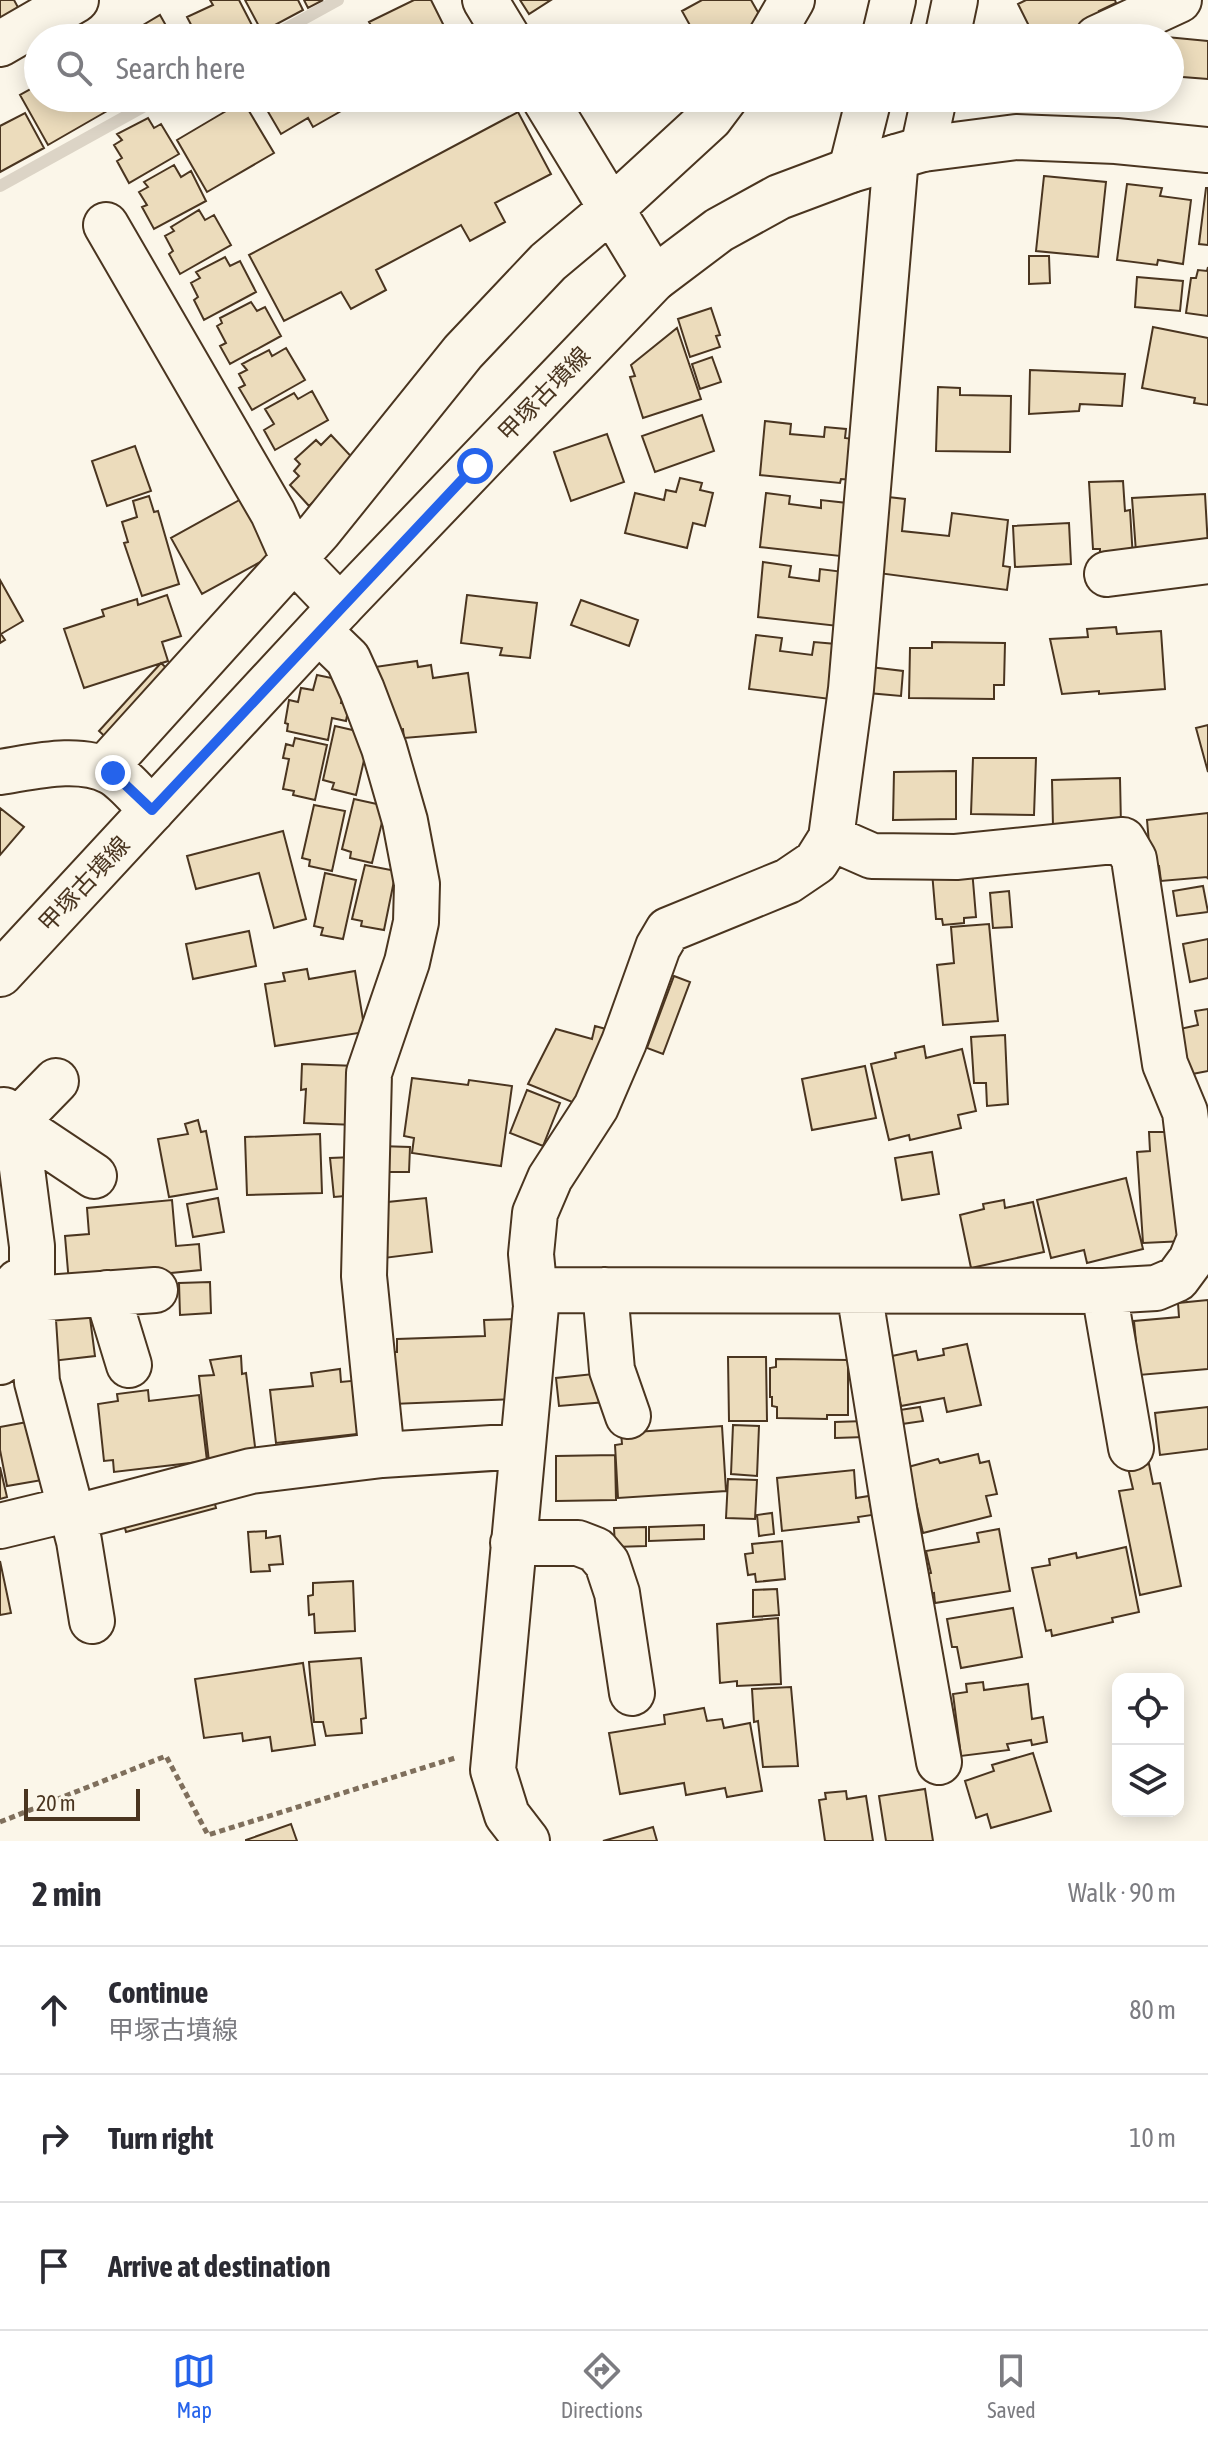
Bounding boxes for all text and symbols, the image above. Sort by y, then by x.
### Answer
search box [24,24,1184,112]
icon: search [52,46,96,90]
text: Search here [116,51,245,85]
street label: 甲塚古墳線 [493,341,595,447]
route start [457,448,493,484]
route end [95,755,131,791]
street label: 甲塚古墳線 [33,831,135,937]
map controls [1112,1673,1184,1817]
button: locate [1112,1673,1184,1745]
button: layers [1112,1745,1184,1817]
scale bar [24,1785,140,1821]
text: 20 m [36,1790,76,1816]
text: 2 min [32,1874,101,1913]
text: Walk · 90 m [1068,1878,1176,1908]
text: Continue [108,1975,208,2009]
icon: ahead [32,1988,76,2032]
text: 80 m [1129,1995,1176,2025]
text: 甲塚古墳線 [108,2015,238,2045]
icon: right [32,2116,76,2160]
text: Turn right [108,2121,214,2155]
text: 10 m [1129,2123,1176,2153]
icon: arrive [32,2244,76,2288]
text: Arrive at destination [108,2249,330,2283]
tab: Map [172,2349,216,2423]
tab: Directions [561,2349,643,2423]
tab: Saved [987,2349,1036,2423]

